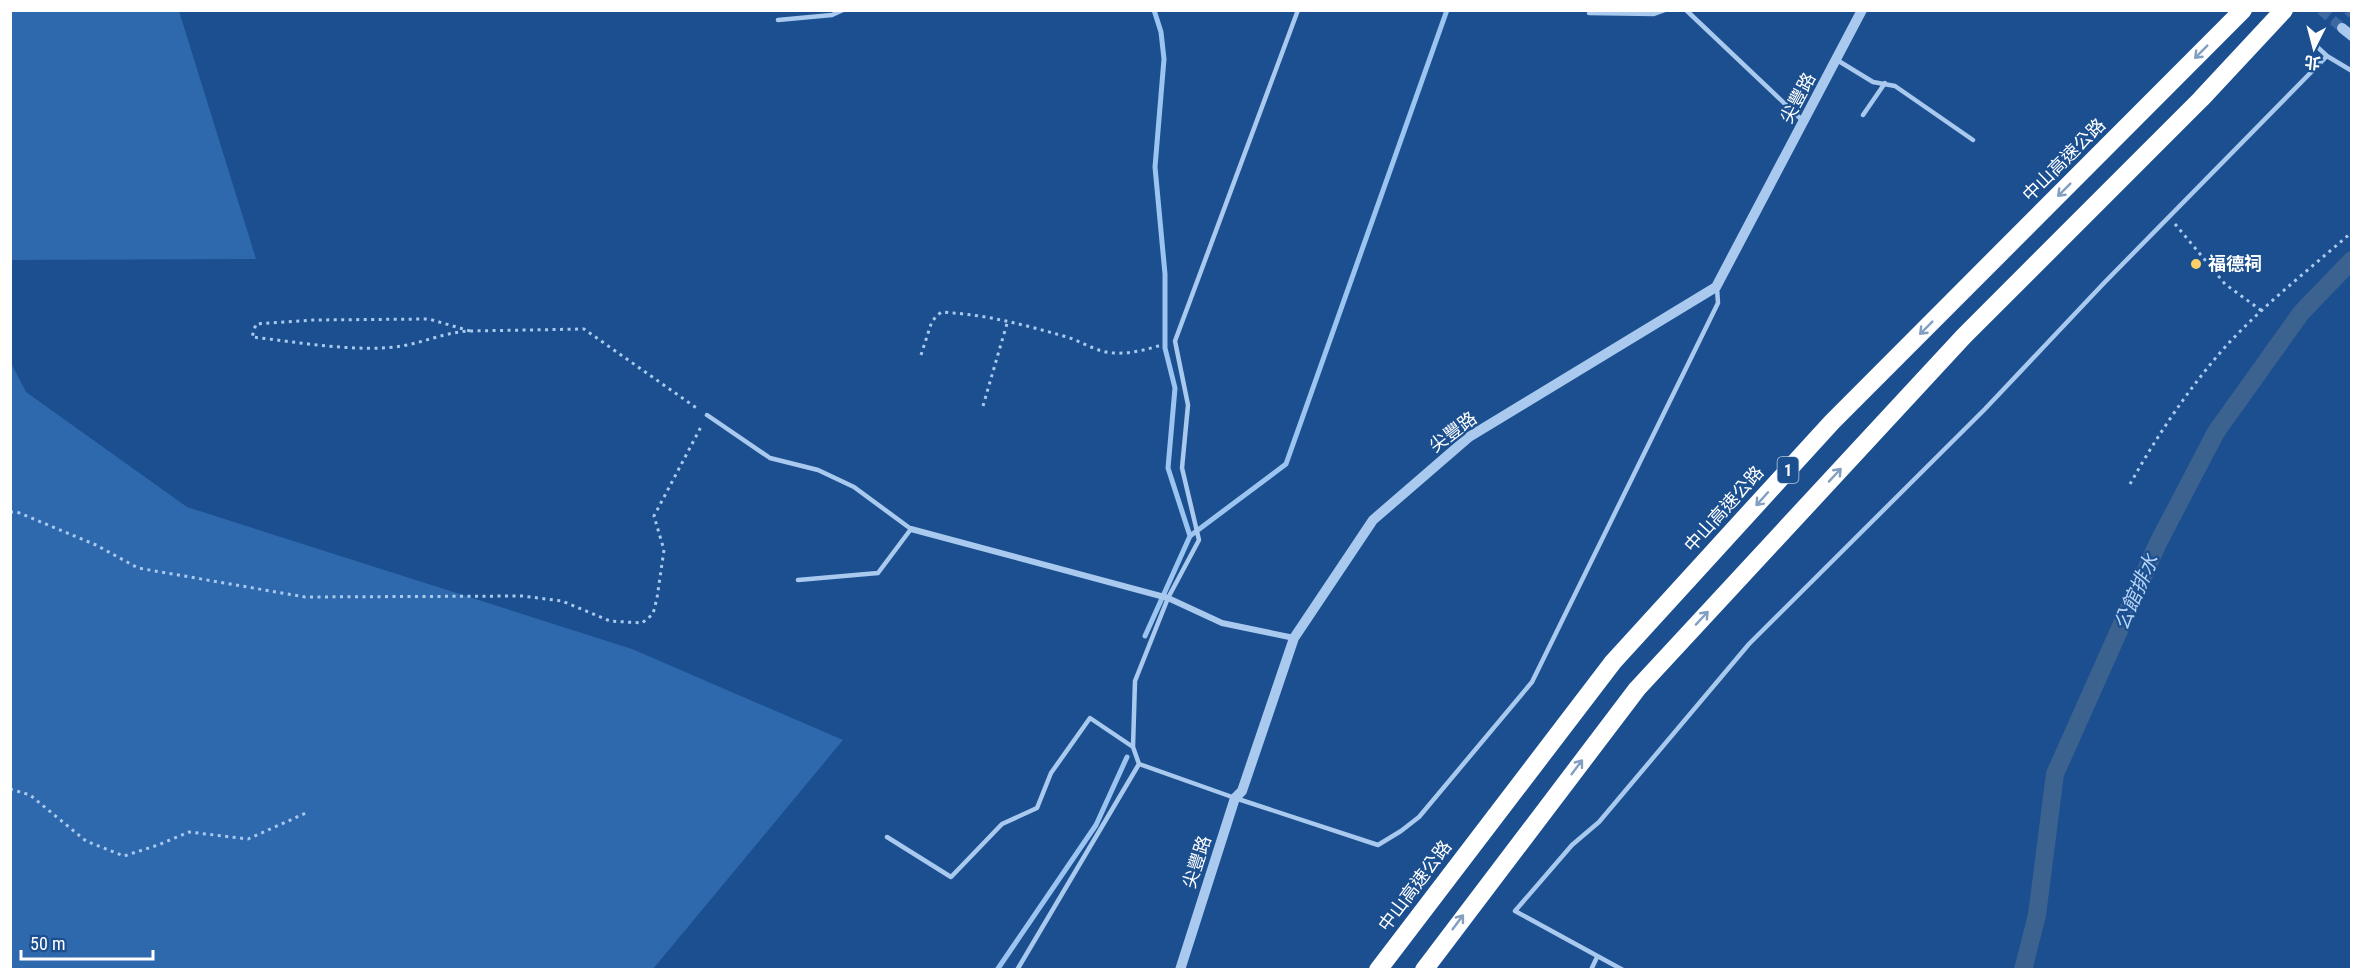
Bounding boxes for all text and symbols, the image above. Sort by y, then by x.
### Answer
north arrow [2284,18,2344,78]
one-way arrow [2194,44,2209,59]
text: 北 [2304,52,2321,73]
street label: 尖豐路 [1776,69,1820,127]
street label: 中山高速公路 [2018,114,2109,205]
one-way arrow [2056,183,2071,197]
place label: 福德祠 [2208,253,2262,274]
marker: 福德祠 [2189,257,2203,271]
one-way arrow [1919,321,1933,336]
street label: 尖豐路 [1425,407,1481,456]
road number: 1 [1778,457,1798,483]
street label: 中山高速公路 [1680,462,1768,556]
one-way arrow [1828,468,1842,483]
one-way arrow [1755,491,1769,506]
water label: 公館排水 [2109,550,2164,633]
one-way arrow [1695,611,1709,626]
one-way arrow [1570,760,1583,776]
street label: 尖豐路 [1178,833,1215,891]
street label: 中山高速公路 [1374,836,1455,935]
one-way arrow [1452,915,1465,931]
scale bar [21,923,153,961]
text: 50 m [30,933,65,954]

